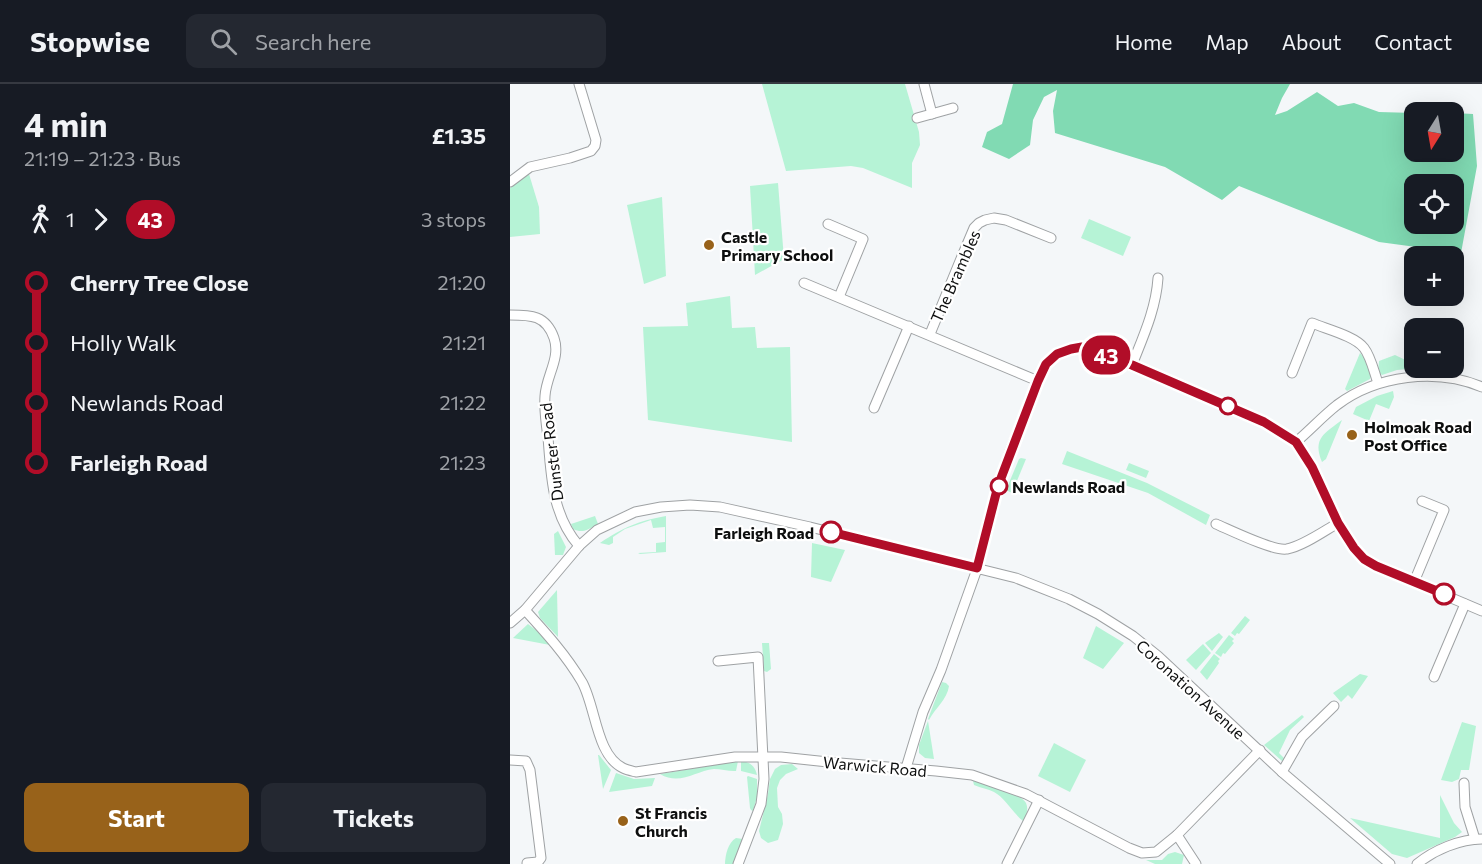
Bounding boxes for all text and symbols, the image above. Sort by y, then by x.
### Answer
search box [186,14,606,68]
text: Stopwise [30,24,150,58]
icon: search [207,25,240,58]
text: Search here [255,28,371,55]
text: Home [1115,29,1172,54]
text: Map [1205,29,1249,54]
text: About [1282,29,1341,54]
text: Contact [1374,29,1452,54]
north arrow [1404,102,1464,162]
map controls [1404,102,1464,378]
text: 4 min [24,103,108,144]
text: £1.35 [432,122,486,149]
text: 21:19 – 21:23 · Bus [24,146,181,170]
button: locate [1404,174,1464,234]
icon: walk [24,203,57,236]
icon: forward [84,203,117,236]
text: 1 [66,207,75,231]
text: 43 [138,207,163,232]
text: 3 stops [421,207,486,231]
place label: Castle Primary School [721,227,833,264]
street label: The Brambles [926,227,984,325]
marker: Castle Primary School [702,238,716,252]
button: + [1404,246,1464,306]
text: Cherry Tree Close [70,269,249,296]
text: 21:20 [438,270,486,294]
button: − [1404,318,1464,378]
text: Holly Walk [70,329,177,356]
text: 21:21 [442,330,486,354]
line badge: 43 [1079,336,1133,374]
text: 43 [1093,343,1119,368]
text: Newlands Road [70,389,224,416]
text: 21:22 [439,390,486,414]
unlabelled marker [1219,397,1237,415]
street label: Dunster Road [536,402,566,502]
place label: Holmoak Road Post Office [1364,417,1472,454]
marker: Holmoak Road Post Office [1345,428,1359,442]
text: Farleigh Road [70,449,208,476]
text: 21:23 [439,450,486,474]
marker: Newlands Road [990,477,1008,495]
place label: Newlands Road [1012,477,1125,496]
marker: Farleigh Road [820,521,842,543]
place label: Farleigh Road [714,523,814,542]
unlabelled marker [1433,583,1455,605]
street label: Coronation Avenue [1133,635,1249,743]
street label: Warwick Road [822,752,928,780]
button: Start [24,783,249,852]
button: Tickets [261,783,486,852]
place label: St Francis Church [635,803,707,840]
marker: St Francis Church [616,814,630,828]

